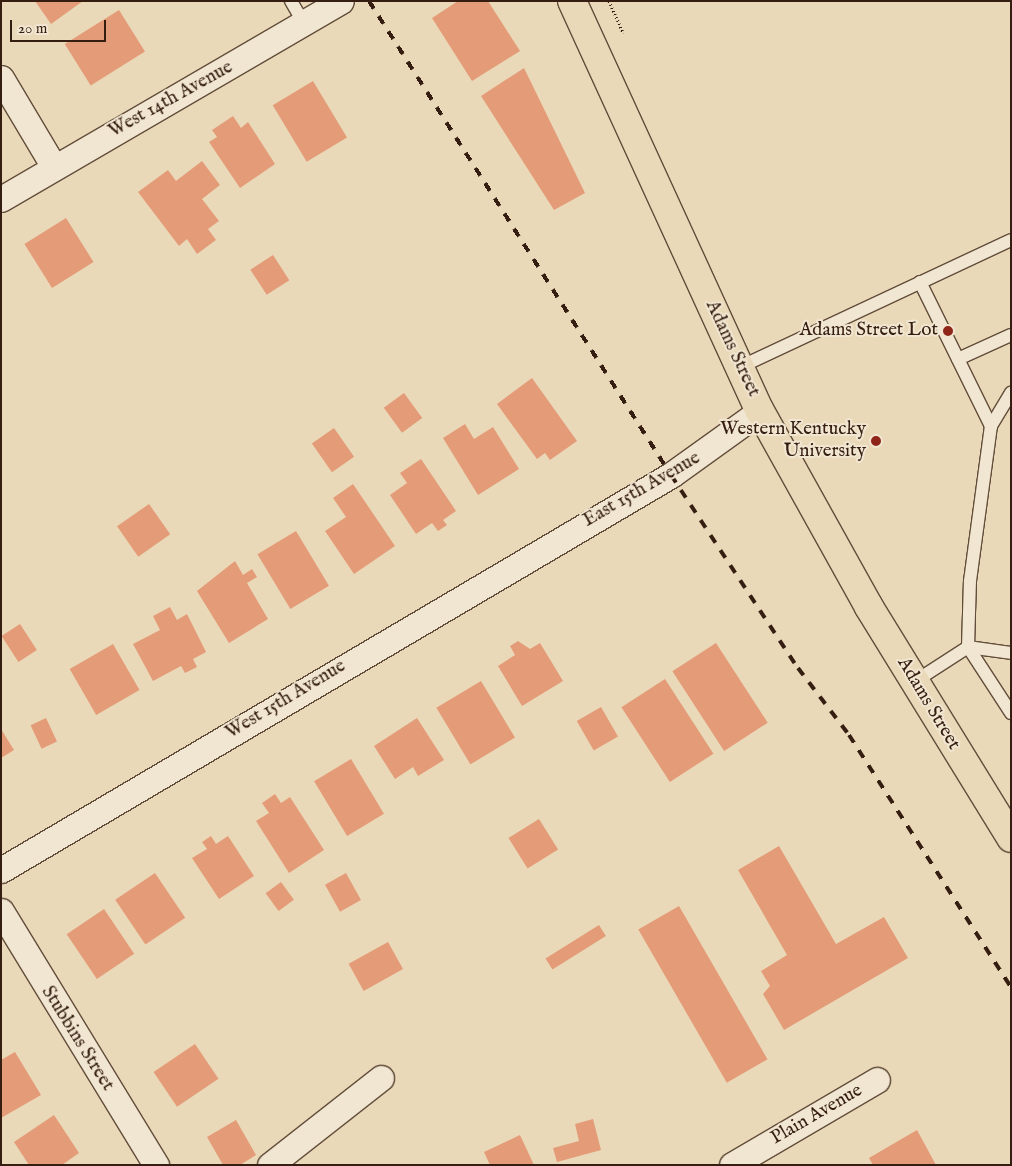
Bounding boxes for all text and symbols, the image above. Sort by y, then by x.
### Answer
scale bar [12,10,109,42]
text: 20 m [18,19,47,38]
street label: West 14th Avenue [105,56,237,144]
street label: Adams Street [700,297,764,401]
place label: Adams Street Lot [800,320,938,342]
marker: Adams Street Lot [942,325,954,337]
place label: Western Kentucky University [720,419,866,463]
marker: Western Kentucky University [870,435,882,447]
street label: East 15th Avenue [579,447,705,533]
street label: Adams Street [891,654,965,754]
street label: West 15th Avenue [222,655,350,745]
street label: Stubbins Street [36,982,118,1096]
street label: Plain Avenue [767,1080,867,1150]

